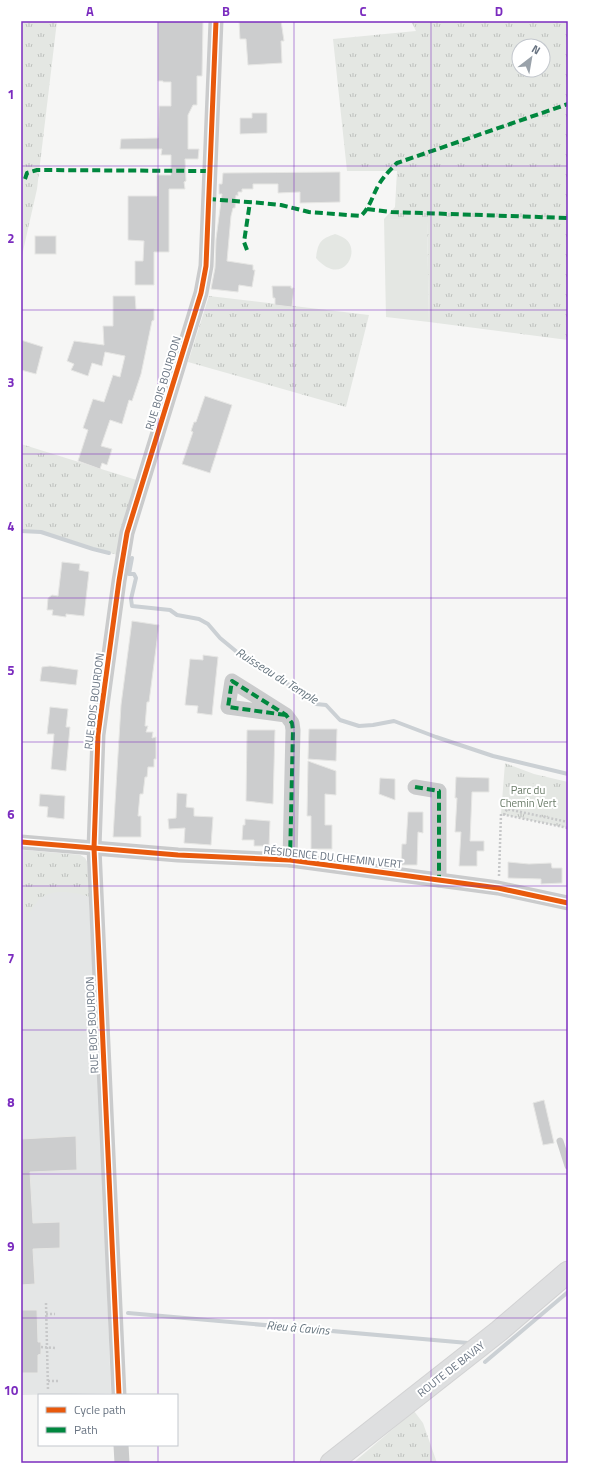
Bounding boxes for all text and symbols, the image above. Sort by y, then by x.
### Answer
text: A [86,1,94,21]
text: B [222,1,230,21]
text: C [359,1,367,21]
text: D [495,1,503,21]
north arrow [511,38,551,78]
text: N [529,41,544,58]
text: 1 [7,84,15,104]
text: 2 [7,228,15,248]
street label: RUE BOIS BOURDON [141,334,185,432]
text: 3 [7,372,15,392]
text: 4 [7,516,15,536]
water label: Ruisseau du Temple [232,643,323,709]
street label: RUE BOIS BOURDON [80,652,108,750]
text: 5 [7,660,15,680]
park label: Parc du Chemin Vert [500,782,556,811]
text: 6 [7,804,15,824]
street label: RÉSIDENCE DU CHEMIN VERT [263,842,403,872]
text: 7 [7,948,15,968]
street label: RUE BOIS BOURDON [81,976,103,1074]
text: 8 [7,1092,15,1112]
text: 9 [7,1236,15,1256]
water label: Rieu à Cavins [266,1315,331,1340]
street label: ROUTE DE BAVAY [414,1337,488,1401]
text: 10 [4,1380,18,1400]
legend [38,1394,178,1446]
text: Cycle path [74,1400,126,1419]
text: Path [74,1420,98,1439]

